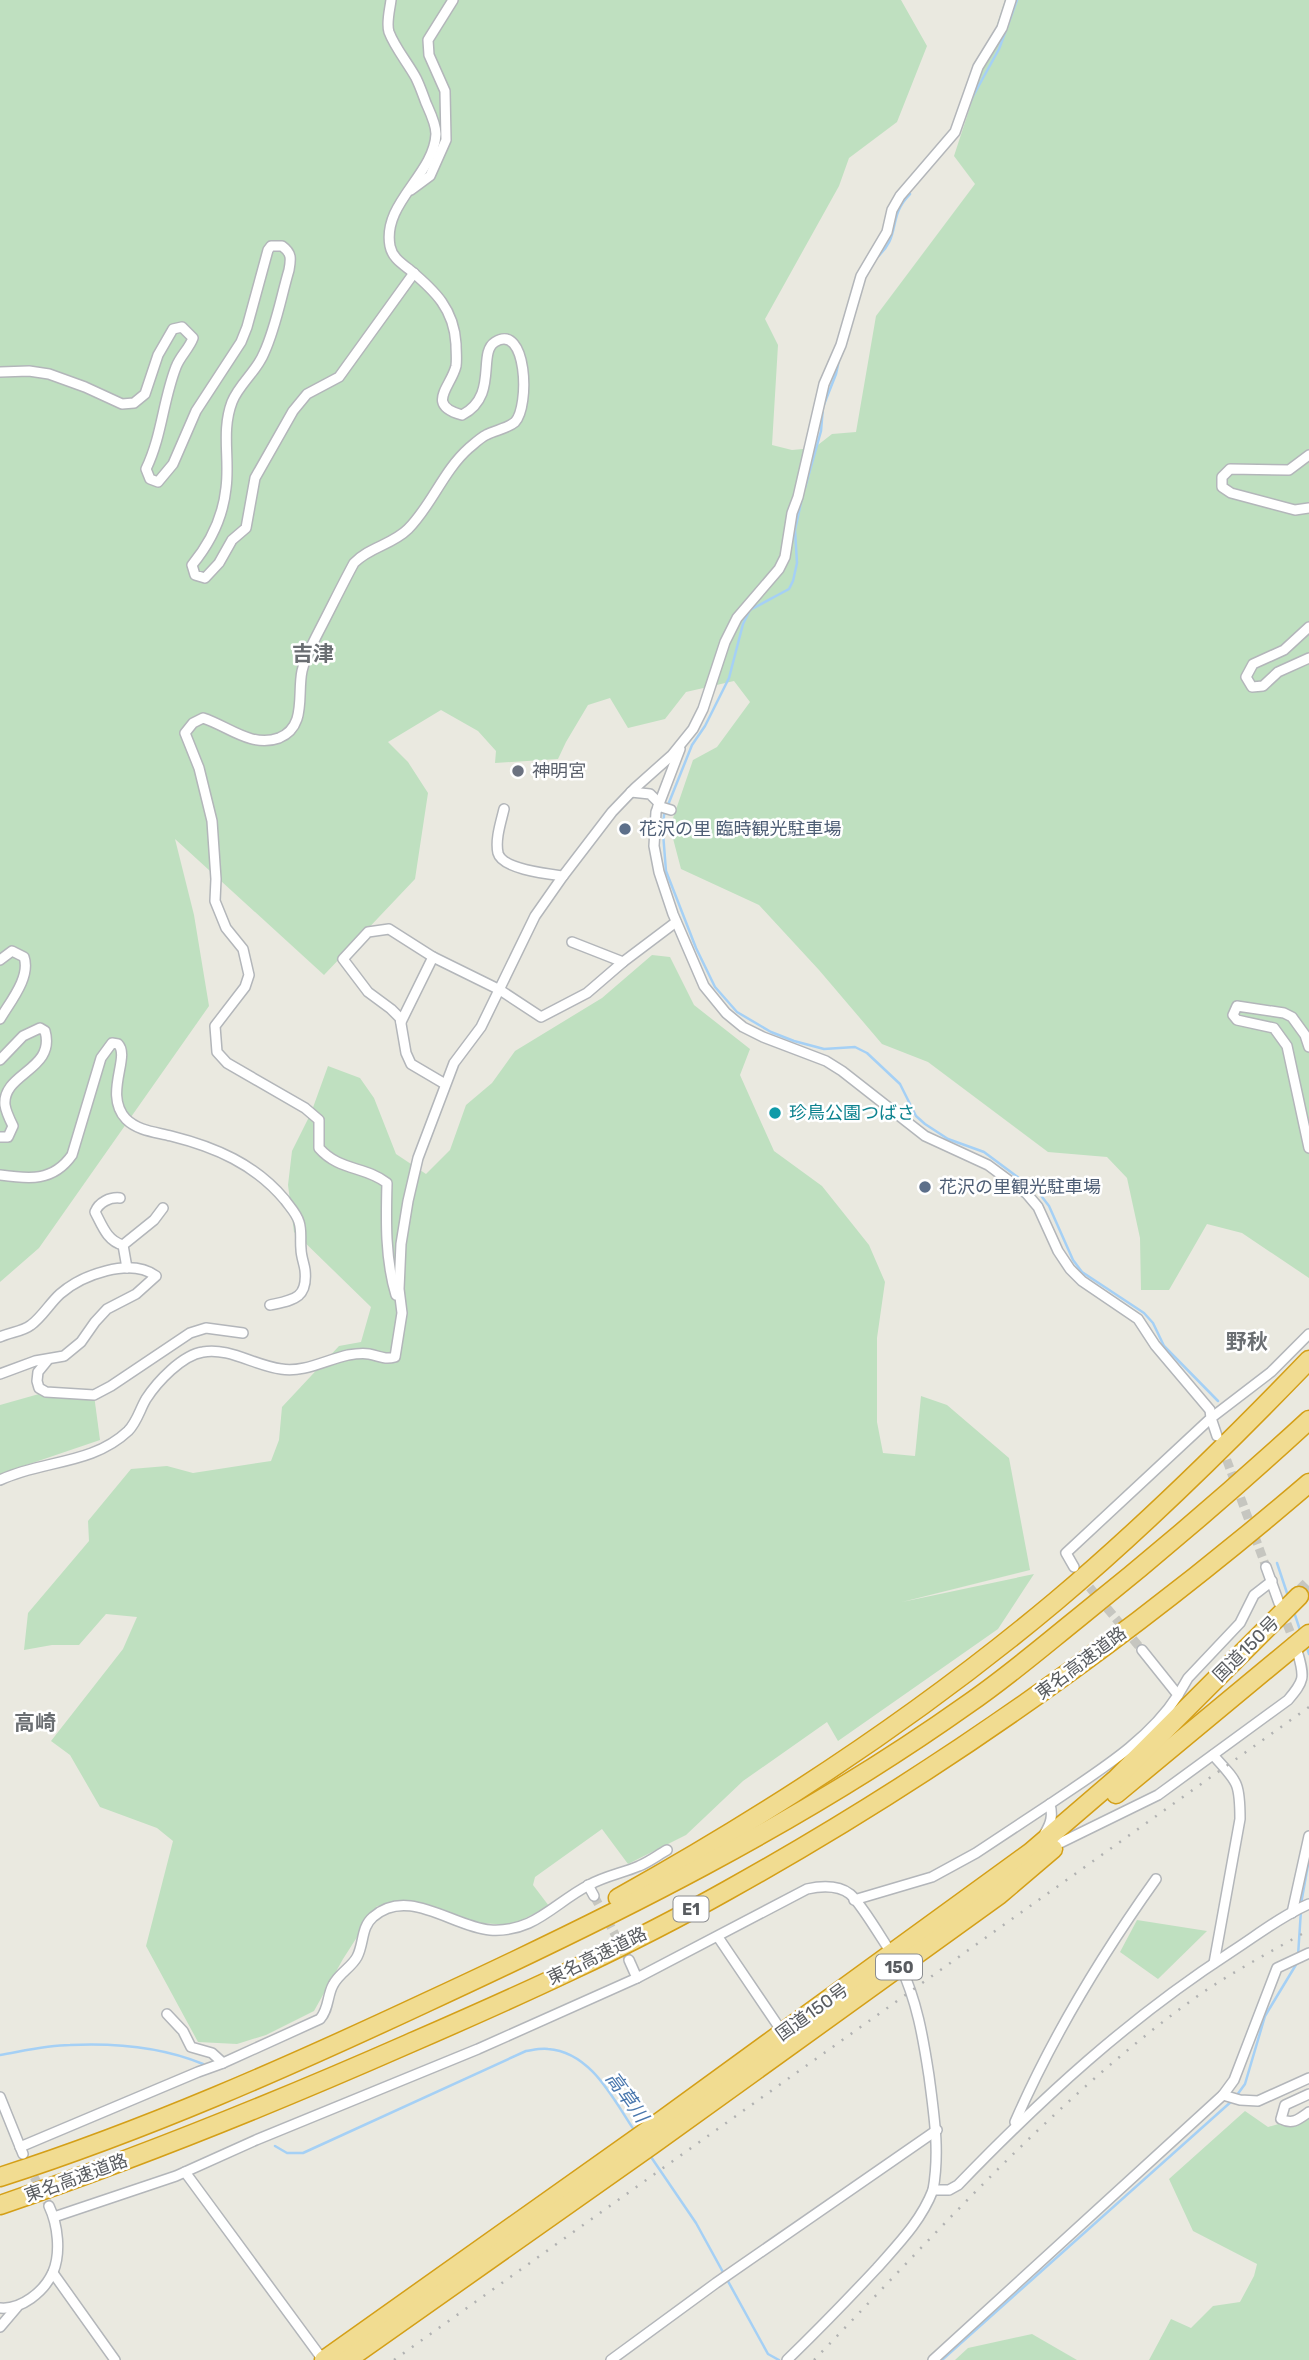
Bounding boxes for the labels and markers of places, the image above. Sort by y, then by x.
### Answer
place label: 神明宮 [532,760,586,782]
marker: 神明宮 [510,763,526,779]
place label: 花沢の里 臨時観光駐車場 [639,818,841,840]
marker: 花沢の里 臨時観光駐車場 [617,821,633,837]
place label: 珍鳥公園つばさ [789,1102,915,1124]
marker: 珍鳥公園つばさ [767,1105,783,1121]
place label: 花沢の里観光駐車場 [939,1176,1101,1198]
marker: 花沢の里観光駐車場 [917,1179,933,1195]

